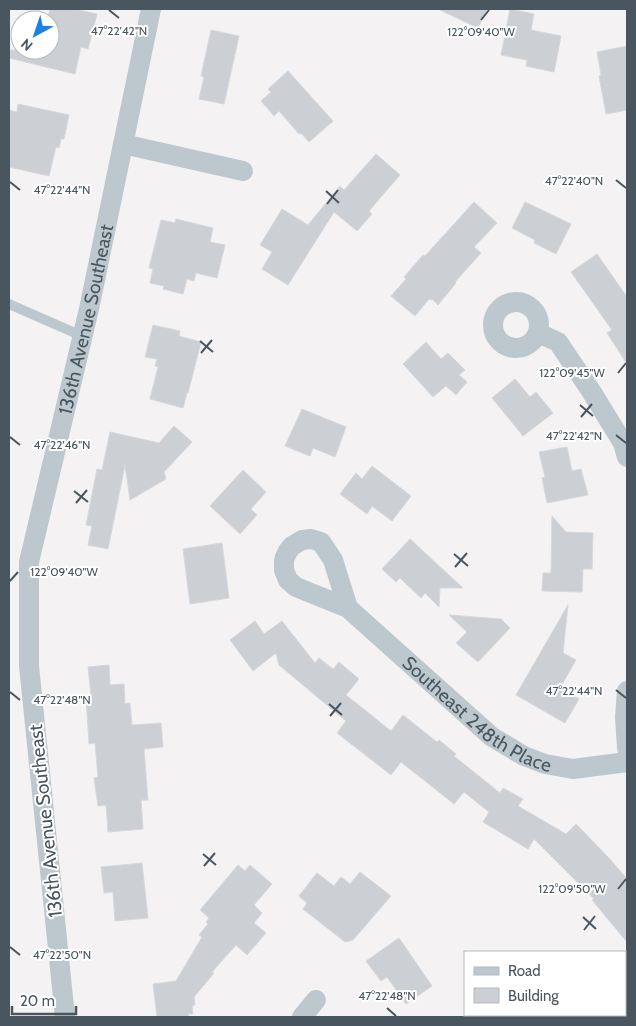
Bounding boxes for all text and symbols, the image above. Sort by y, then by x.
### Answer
north arrow [10,10,60,60]
text: 47°22'42"N [91,23,147,38]
text: 122°09'40"W [447,24,515,39]
text: N [17,35,36,55]
text: 47°22'40"N [545,173,603,188]
text: 47°22'44"N [34,182,90,197]
street label: 136th Avenue Southeast [53,222,118,417]
text: 122°09'45"W [539,365,605,380]
text: 47°22'42"N [546,428,602,443]
text: 47°22'46"N [34,437,90,452]
text: 122°09'40"W [30,564,98,579]
street label: Southeast 248th Place [398,651,553,777]
text: 47°22'44"N [546,683,602,698]
text: 47°22'48"N [33,692,91,707]
street label: 136th Avenue Southeast [24,723,67,919]
text: 122°09'50"W [538,881,606,896]
text: 47°22'50"N [33,947,91,962]
legend [464,951,626,1016]
text: Road [508,962,541,980]
scale bar [12,984,76,1016]
text: Building [508,987,559,1005]
text: 47°22'48"N [358,988,416,1003]
text: 20 m [20,992,55,1010]

